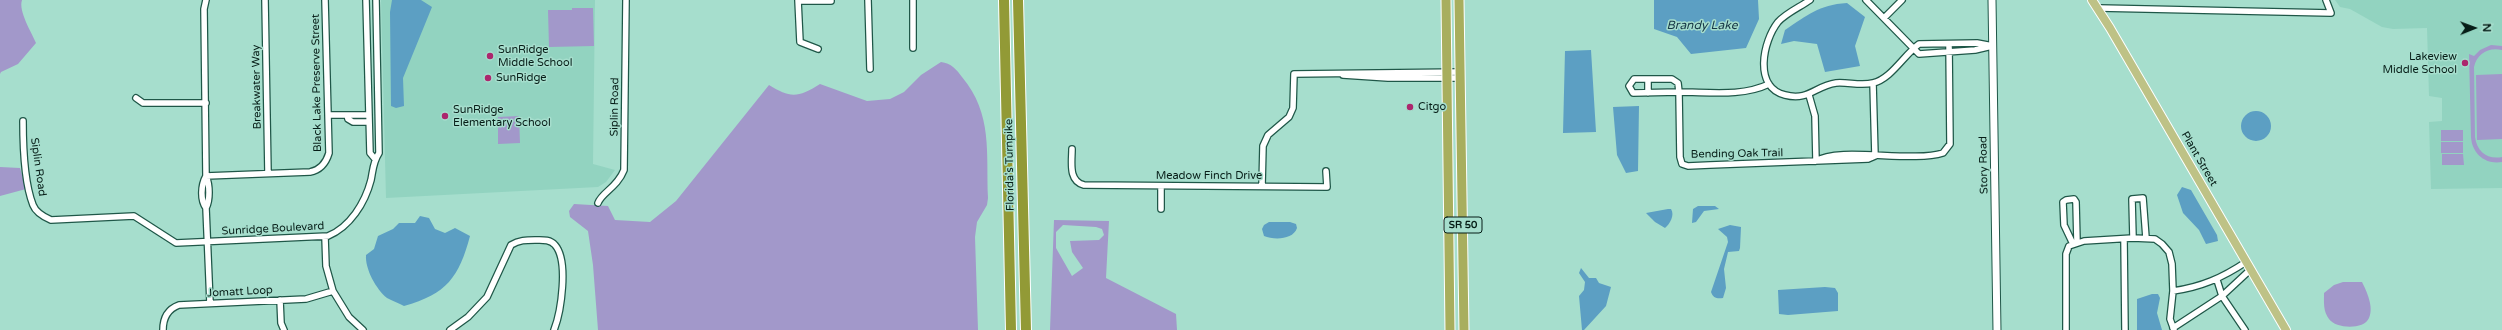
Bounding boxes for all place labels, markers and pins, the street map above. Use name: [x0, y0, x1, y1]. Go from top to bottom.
place label: SunRidge Middle School: [498, 43, 572, 69]
place label: Lakeview Middle School: [2383, 50, 2457, 76]
marker: SunRidge Middle School: [485, 51, 495, 61]
marker: Lakeview Middle School: [2460, 58, 2470, 68]
place label: SunRidge: [496, 71, 547, 85]
marker: SunRidge: [483, 73, 493, 83]
place label: Citgo: [1418, 100, 1446, 114]
marker: Citgo: [1405, 102, 1415, 112]
place label: SunRidge Elementary School: [453, 103, 551, 129]
marker: SunRidge Elementary School: [440, 111, 450, 121]

